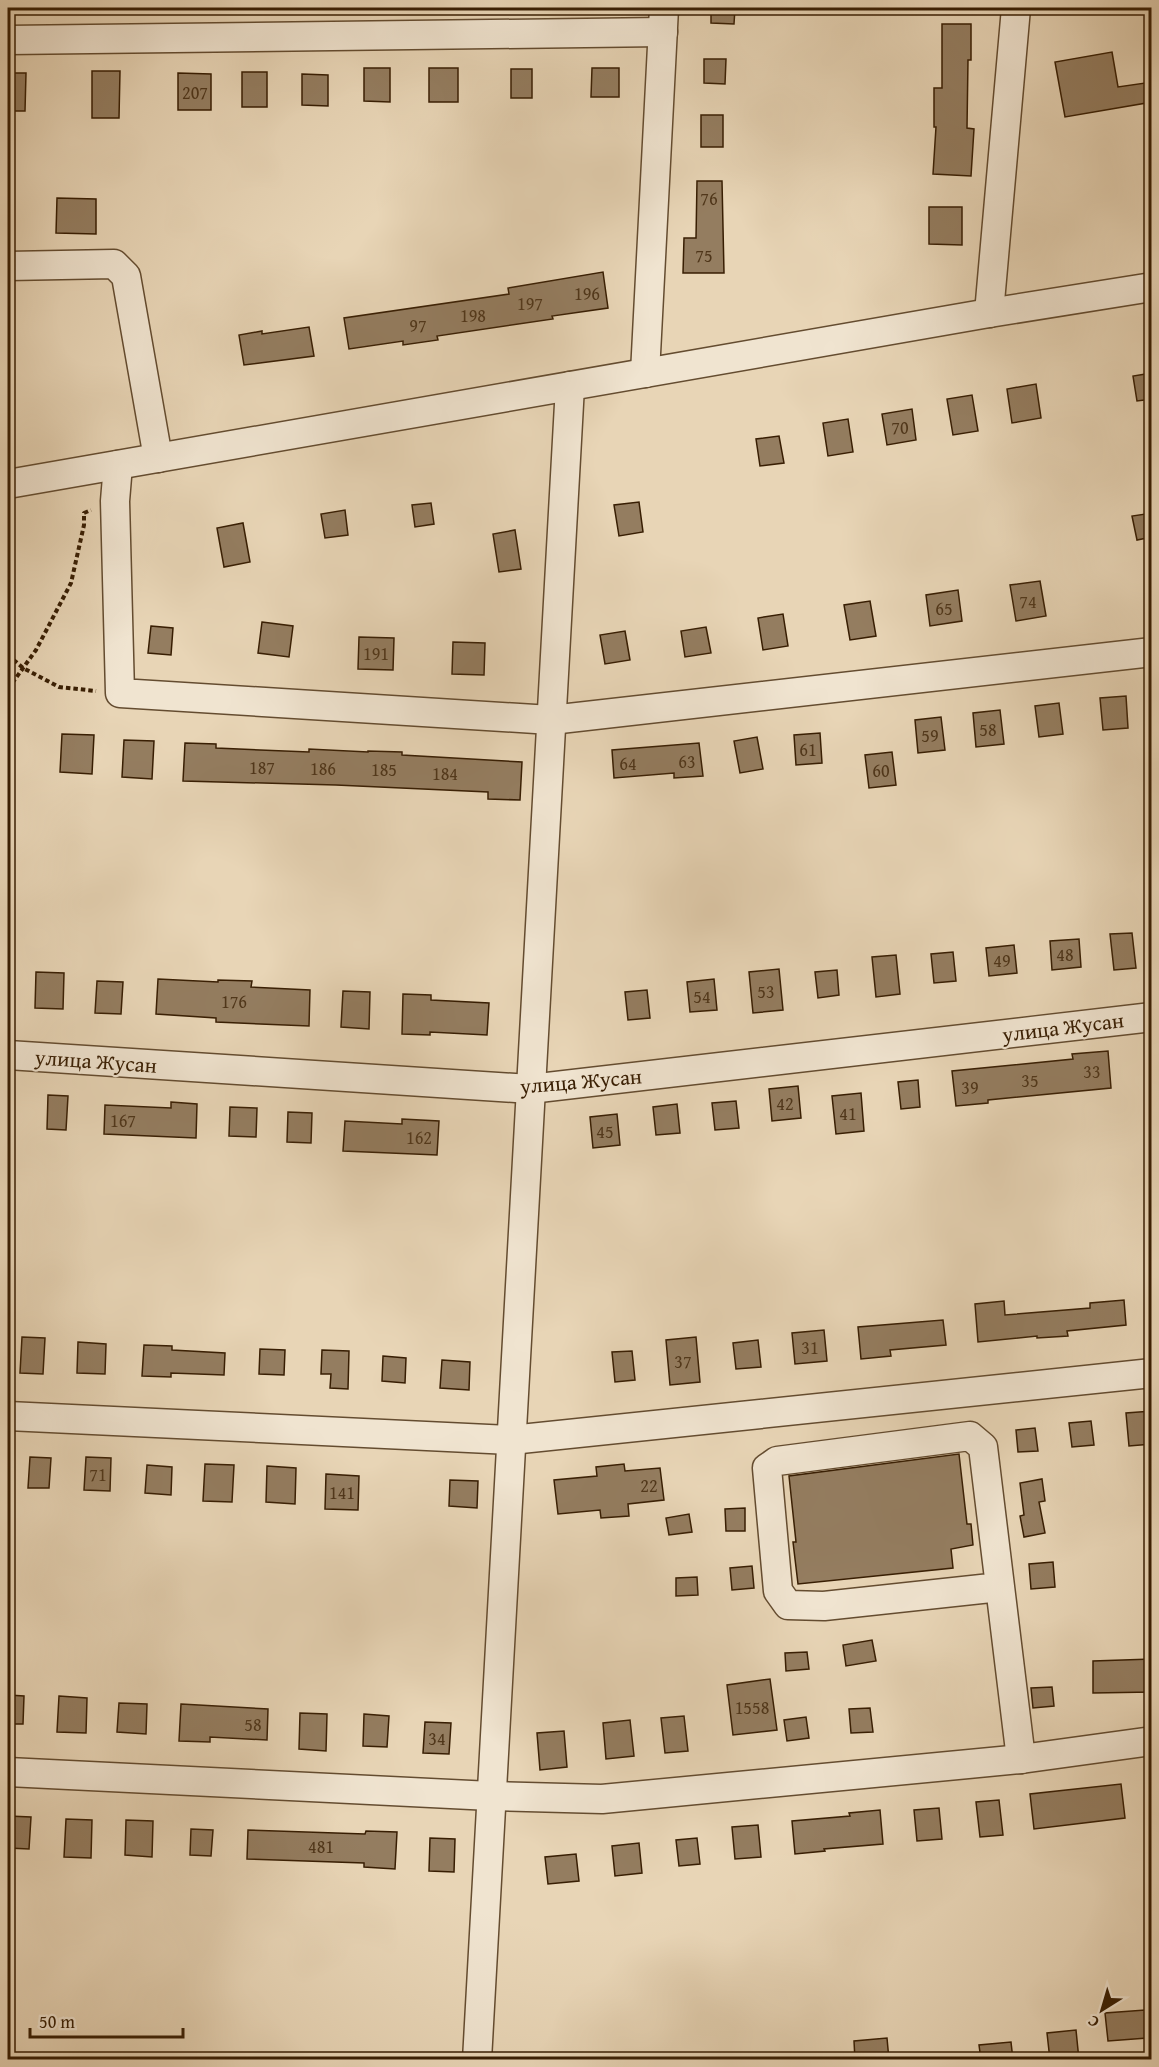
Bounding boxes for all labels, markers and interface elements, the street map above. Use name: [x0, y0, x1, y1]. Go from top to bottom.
house number: 207: [182, 79, 208, 106]
house number: 76: [700, 185, 718, 212]
house number: 75: [695, 242, 713, 269]
house number: 196: [574, 280, 600, 307]
house number: 197: [517, 290, 543, 317]
house number: 198: [460, 302, 486, 329]
house number: 97: [409, 312, 427, 339]
house number: 70: [891, 414, 909, 441]
house number: 74: [1019, 588, 1037, 615]
house number: 65: [935, 595, 953, 622]
house number: 191: [363, 640, 389, 667]
house number: 58: [979, 716, 997, 743]
house number: 59: [921, 722, 939, 749]
house number: 61: [799, 736, 817, 763]
house number: 63: [678, 748, 696, 775]
house number: 64: [619, 750, 637, 777]
house number: 187: [249, 754, 275, 781]
house number: 186: [310, 755, 336, 782]
house number: 185: [371, 756, 397, 783]
house number: 60: [872, 757, 890, 784]
house number: 184: [432, 760, 458, 787]
house number: 48: [1056, 941, 1074, 968]
house number: 49: [993, 947, 1011, 974]
house number: 53: [757, 978, 775, 1005]
house number: 54: [693, 983, 711, 1010]
house number: 176: [221, 988, 247, 1015]
street label: улица Жусан: [1000, 1004, 1126, 1050]
street label: улица Жусан: [33, 1041, 158, 1081]
house number: 33: [1083, 1058, 1101, 1085]
street label: улица Жусан: [518, 1060, 643, 1102]
house number: 35: [1021, 1067, 1039, 1094]
house number: 39: [961, 1074, 979, 1101]
house number: 42: [776, 1090, 794, 1117]
house number: 41: [839, 1100, 857, 1127]
house number: 167: [110, 1107, 136, 1134]
house number: 45: [596, 1118, 614, 1145]
house number: 162: [406, 1124, 432, 1151]
house number: 31: [801, 1334, 819, 1361]
house number: 37: [674, 1348, 692, 1375]
house number: 71: [89, 1461, 107, 1488]
house number: 22: [640, 1472, 658, 1499]
house number: 141: [329, 1479, 355, 1506]
house number: 1558: [735, 1694, 769, 1721]
house number: 58: [244, 1711, 262, 1738]
house number: 34: [428, 1725, 446, 1752]
house number: 481: [308, 1833, 334, 1860]
north arrow: [1072, 1980, 1132, 2040]
scale bar: [30, 2001, 183, 2039]
text: 50 m: [39, 2008, 75, 2035]
text: С: [1082, 2010, 1104, 2034]

